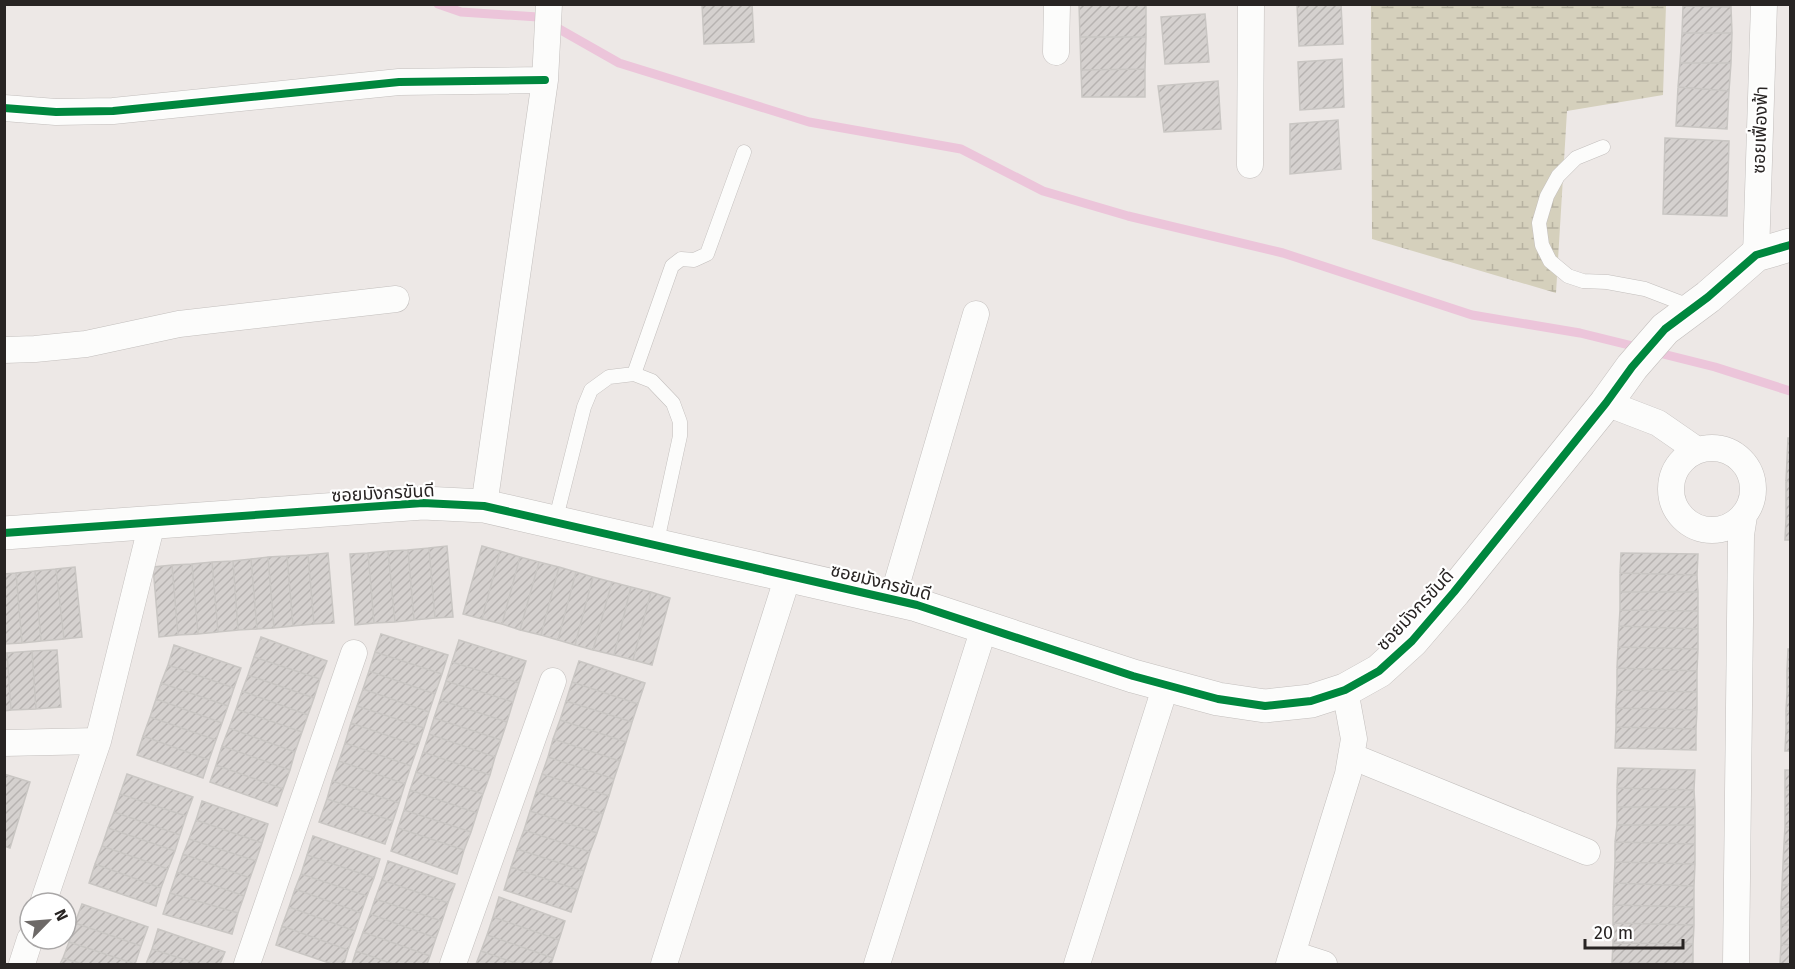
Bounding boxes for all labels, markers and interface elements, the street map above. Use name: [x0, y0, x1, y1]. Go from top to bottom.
street label: ซอยเฟื่องฟ้า: [1745, 86, 1773, 174]
street label: ซอยมังกรขันดี: [331, 479, 435, 507]
street label: ซอยมังกรขันดี: [828, 559, 934, 605]
street label: ซอยมังกรขันดี: [1372, 565, 1458, 655]
north arrow: [18, 891, 78, 951]
text: N: [50, 906, 72, 924]
scale bar: [1585, 912, 1682, 950]
text: 20 m: [1594, 922, 1633, 944]

